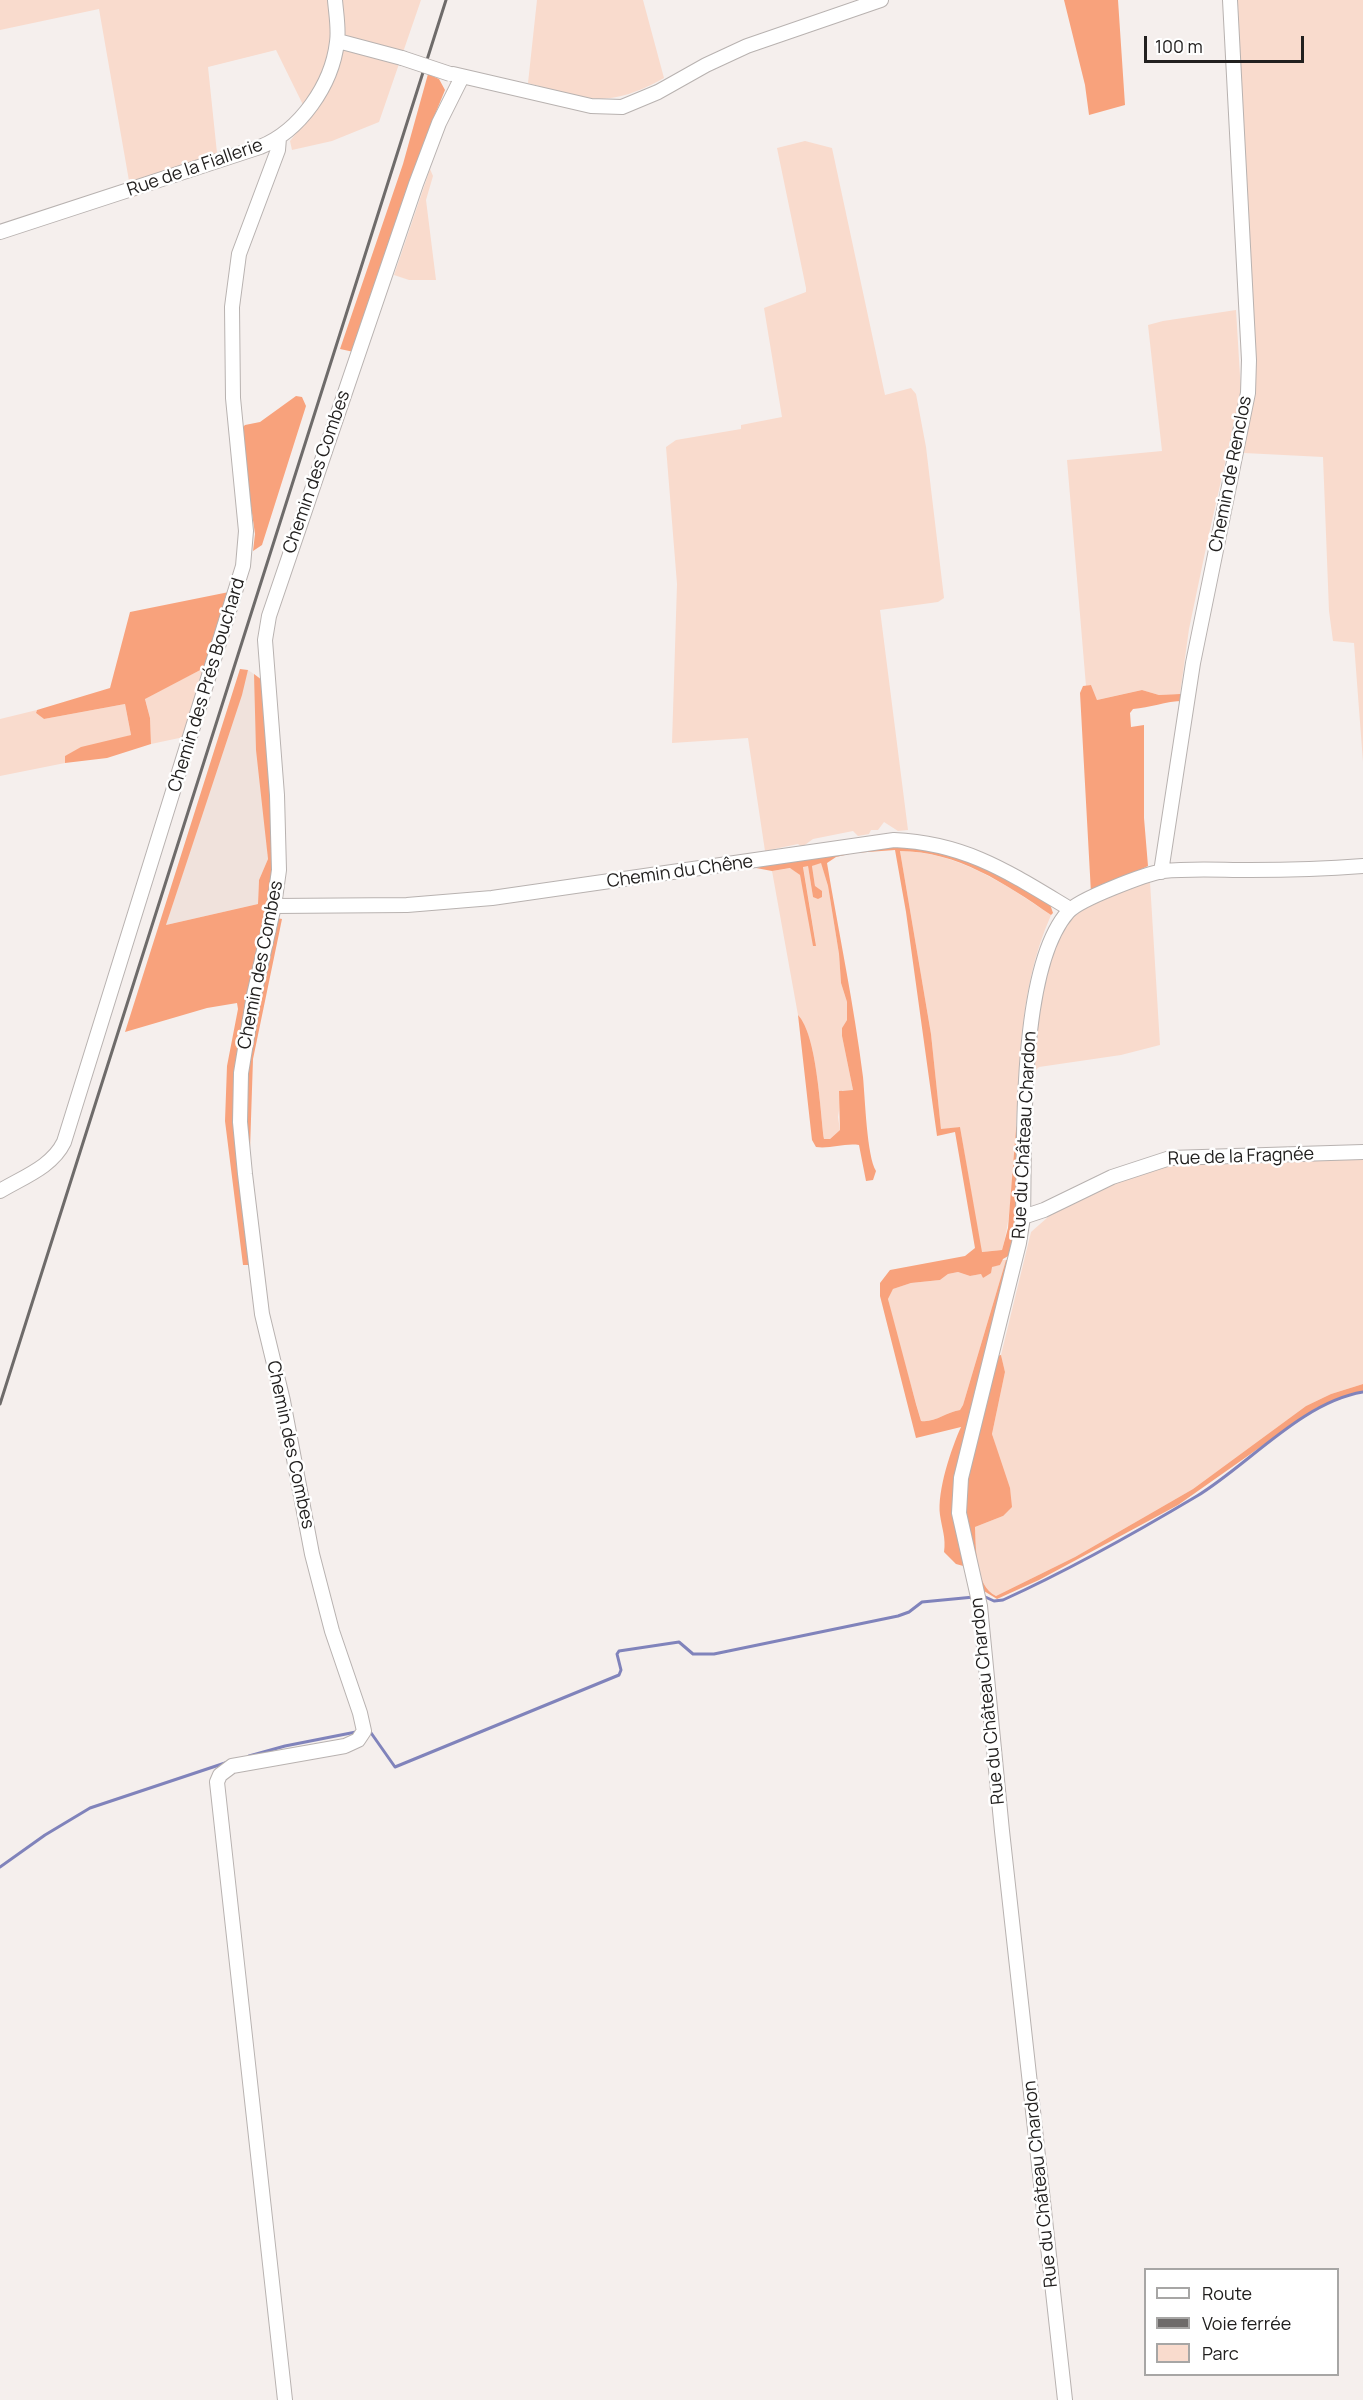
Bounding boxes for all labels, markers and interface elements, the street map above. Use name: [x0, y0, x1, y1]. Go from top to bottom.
scale bar: [1147, 24, 1308, 62]
text: 100 m: [1155, 34, 1203, 58]
street label: Rue de la Fiallerie: [124, 135, 266, 201]
street label: Chemin des Combes: [279, 388, 355, 556]
street label: Chemin de Renclos: [1205, 394, 1257, 554]
street label: Chemin des Prés Bouchard: [164, 575, 250, 795]
street label: Chemin du Chêne: [605, 851, 755, 893]
street label: Chemin des Combes: [234, 879, 288, 1051]
street label: Rue du Château Chardon: [1009, 1031, 1041, 1239]
street label: Rue de la Fragnée: [1168, 1144, 1314, 1170]
street label: Chemin des Combes: [262, 1359, 318, 1531]
street label: Rue du Château Chardon: [966, 1596, 1010, 1806]
street label: Rue du Château Chardon: [1019, 2079, 1063, 2289]
legend: [1144, 2268, 1339, 2376]
text: Route: [1202, 2281, 1252, 2305]
text: Voie ferrée: [1202, 2311, 1291, 2335]
text: Parc: [1202, 2341, 1239, 2365]

